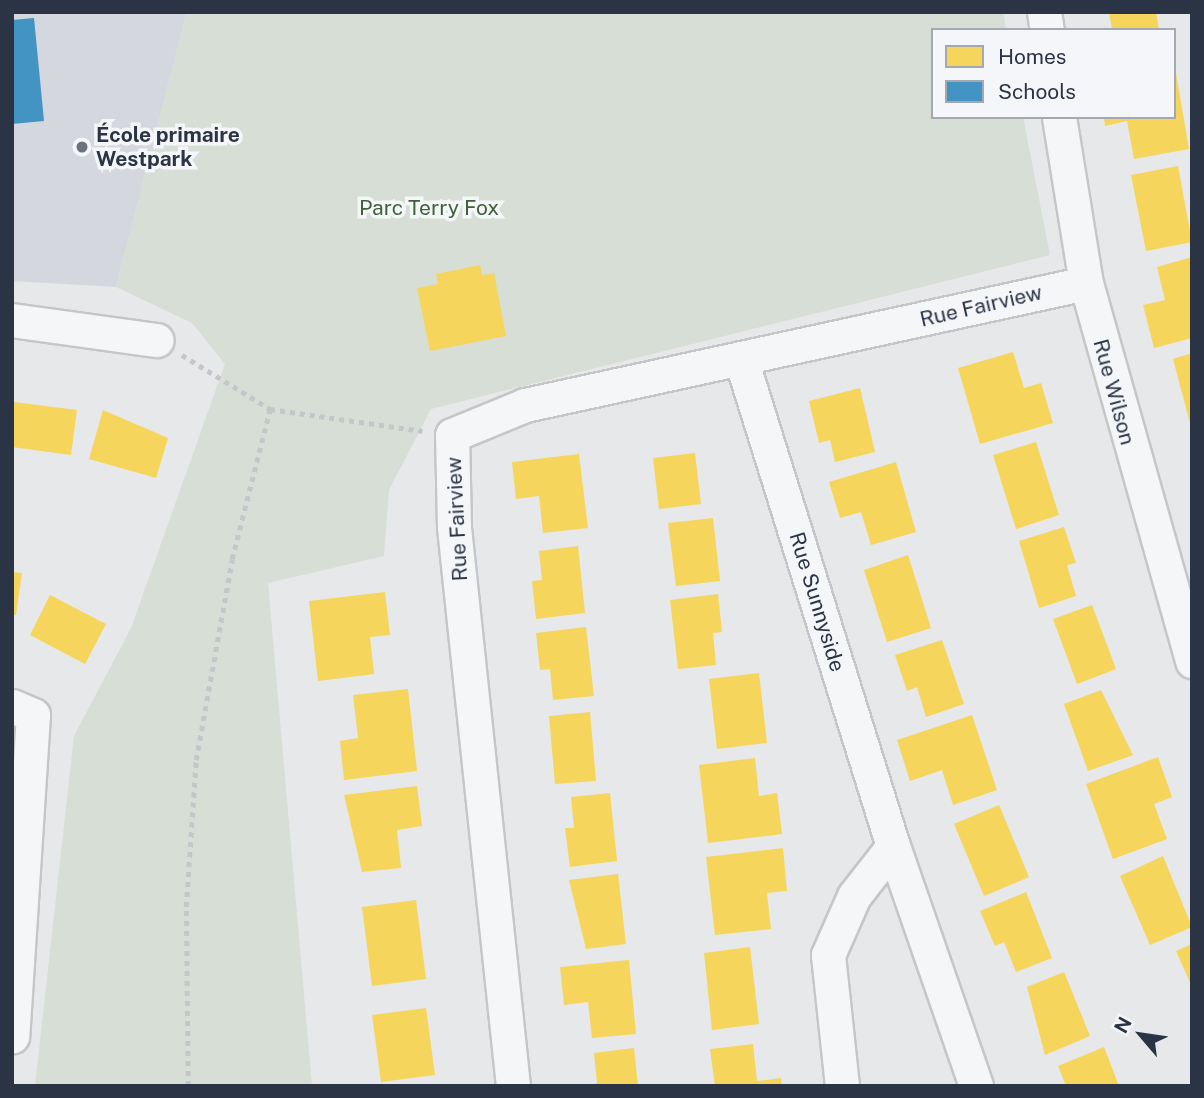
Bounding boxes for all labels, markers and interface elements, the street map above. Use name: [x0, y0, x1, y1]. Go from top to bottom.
legend: [931, 28, 1176, 119]
text: Homes: [998, 44, 1066, 69]
text: Schools: [998, 79, 1076, 104]
place label: École primaire Westpark: [96, 122, 240, 172]
marker: École primaire Westpark: [74, 139, 90, 155]
park label: Parc Terry Fox: [359, 195, 499, 221]
street label: Rue Fairview: [917, 280, 1045, 332]
street label: Rue Wilson: [1088, 336, 1140, 448]
street label: Rue Fairview: [441, 456, 473, 582]
street label: Rue Sunnyside: [784, 529, 850, 675]
north arrow: [1106, 1000, 1176, 1070]
text: N: [1109, 1013, 1136, 1037]

